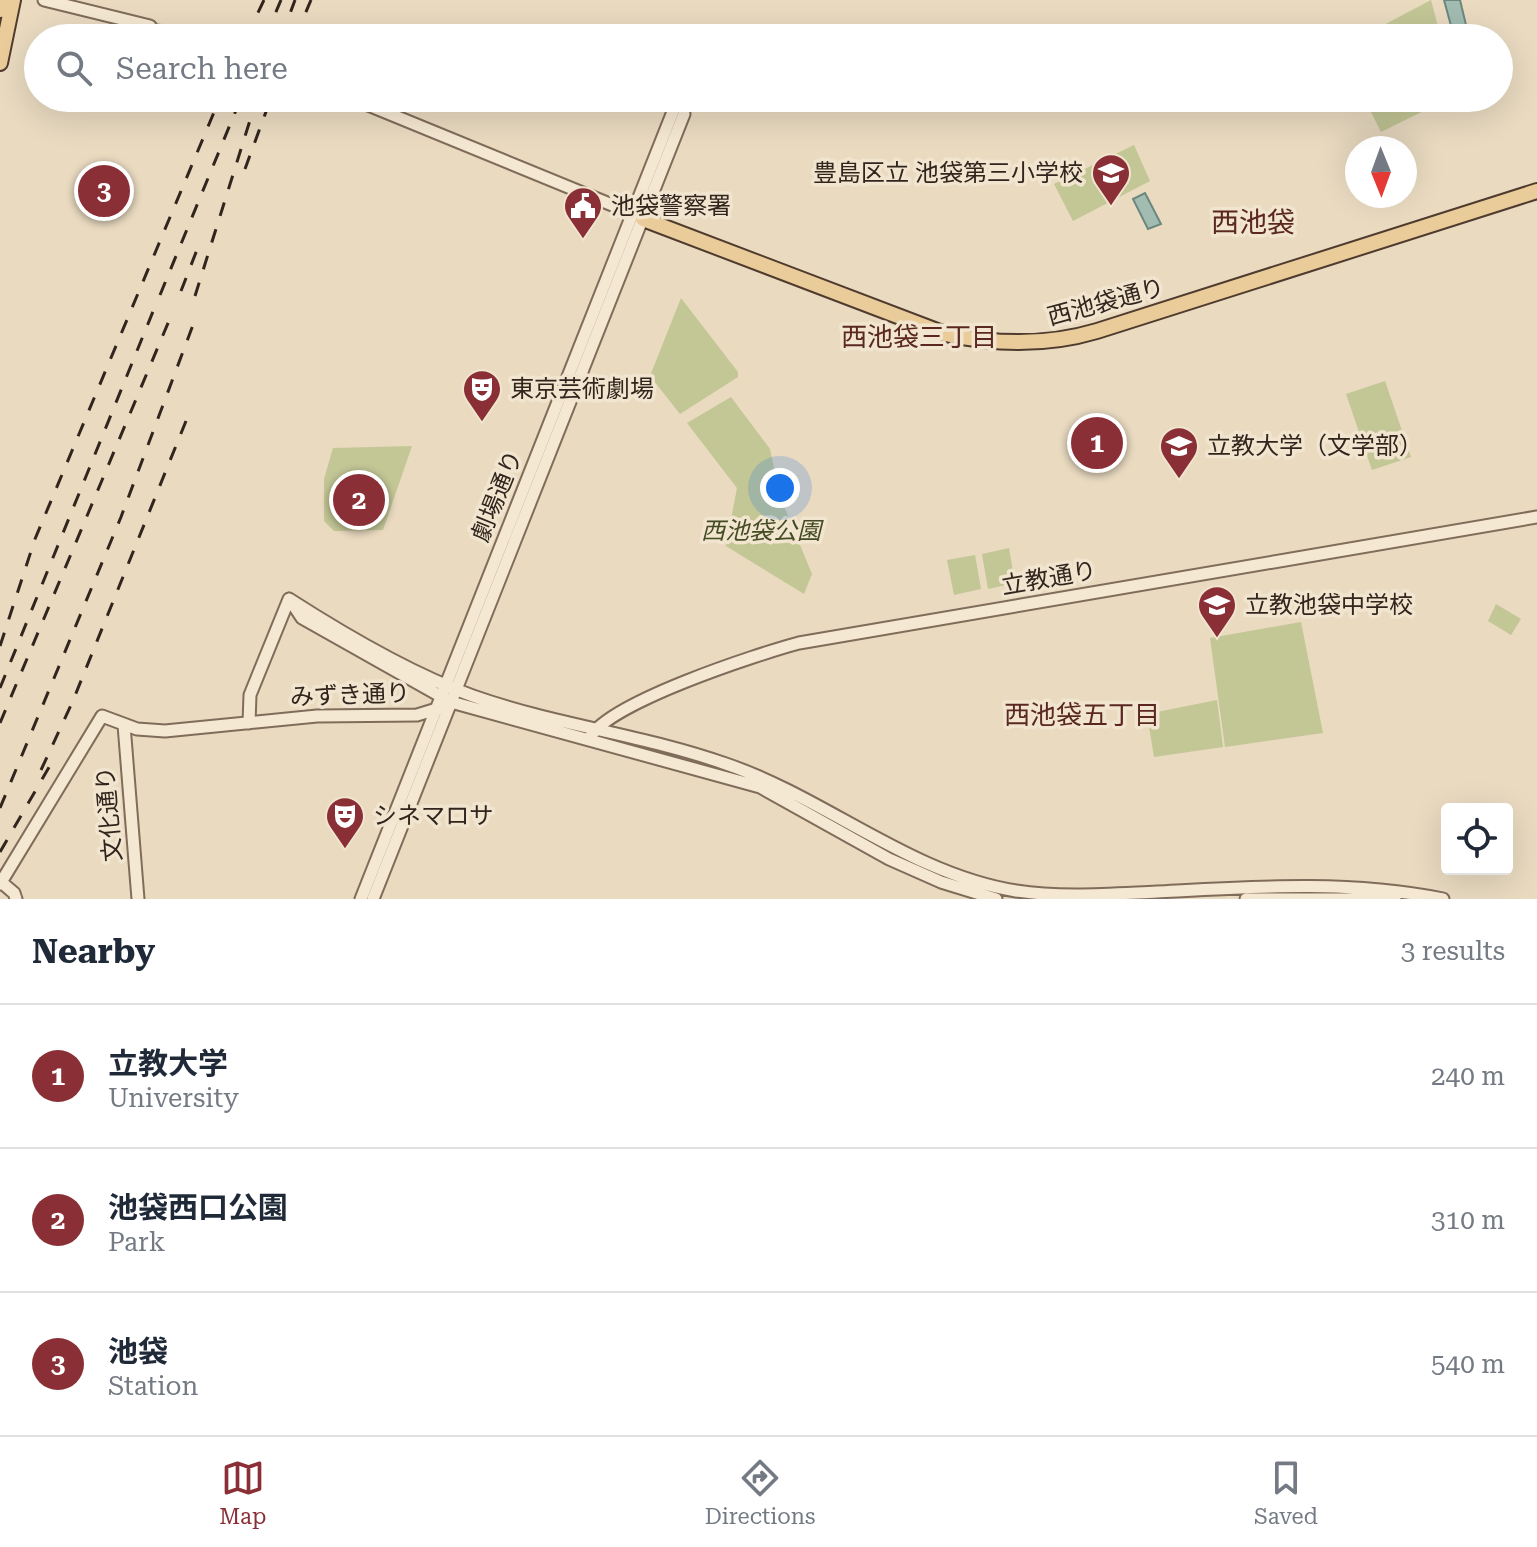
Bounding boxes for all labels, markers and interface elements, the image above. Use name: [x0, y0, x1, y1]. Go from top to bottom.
search box: [24, 24, 1513, 112]
icon: search: [52, 46, 96, 90]
text: Search here: [116, 51, 288, 86]
north arrow: [1345, 136, 1417, 208]
school or university icon: 豊島区立 池袋第三小学校: [1090, 152, 1132, 207]
place label: 豊島区立 池袋第三小学校: [813, 159, 1083, 187]
pin: 3: [78, 161, 130, 221]
public building icon: 池袋警察署: [562, 185, 604, 240]
place label: 池袋警察署: [611, 192, 731, 220]
district label: 西池袋: [1211, 206, 1295, 239]
street label: 西池袋通り: [1044, 273, 1168, 331]
district label: 西池袋三丁目: [841, 322, 997, 352]
theatre icon: 東京芸術劇場: [461, 368, 503, 423]
place label: 東京芸術劇場: [510, 375, 654, 403]
pin: 1: [1071, 413, 1123, 473]
school or university icon: 立教大学（文学部）: [1158, 425, 1200, 480]
place label: 立教大学（文学部）: [1207, 432, 1423, 460]
street label: 劇場通り: [466, 446, 528, 546]
your location: [760, 468, 800, 508]
pin: 2: [333, 470, 385, 530]
park label: 西池袋公園: [701, 517, 824, 545]
street label: 立教通り: [999, 556, 1099, 600]
school or university icon: 立教池袋中学校: [1196, 584, 1238, 639]
place label: 立教池袋中学校: [1245, 591, 1413, 619]
street label: みずき通り: [290, 679, 410, 711]
district label: 西池袋五丁目: [1004, 700, 1160, 730]
street label: 文化通り: [91, 765, 127, 863]
theatre icon: シネマロサ: [324, 795, 366, 850]
place label: シネマロサ: [373, 802, 493, 830]
map controls: [1441, 803, 1513, 875]
button: locate: [1441, 803, 1513, 875]
text: Nearby: [32, 931, 155, 971]
text: 3 results: [1401, 936, 1505, 966]
text: 立教大学: [108, 1046, 228, 1081]
text: 1: [51, 1061, 65, 1091]
text: 240 m: [1431, 1061, 1505, 1091]
text: University: [108, 1083, 239, 1113]
text: 池袋西口公園: [108, 1190, 288, 1225]
text: 2: [51, 1205, 65, 1235]
text: 310 m: [1431, 1205, 1505, 1235]
text: Park: [108, 1227, 165, 1257]
text: 池袋: [108, 1334, 168, 1369]
text: 3: [51, 1349, 65, 1379]
text: 540 m: [1431, 1349, 1505, 1379]
text: Station: [108, 1371, 198, 1401]
tab: Map: [219, 1456, 266, 1529]
tab: Directions: [705, 1456, 815, 1529]
tab: Saved: [1254, 1456, 1318, 1529]

